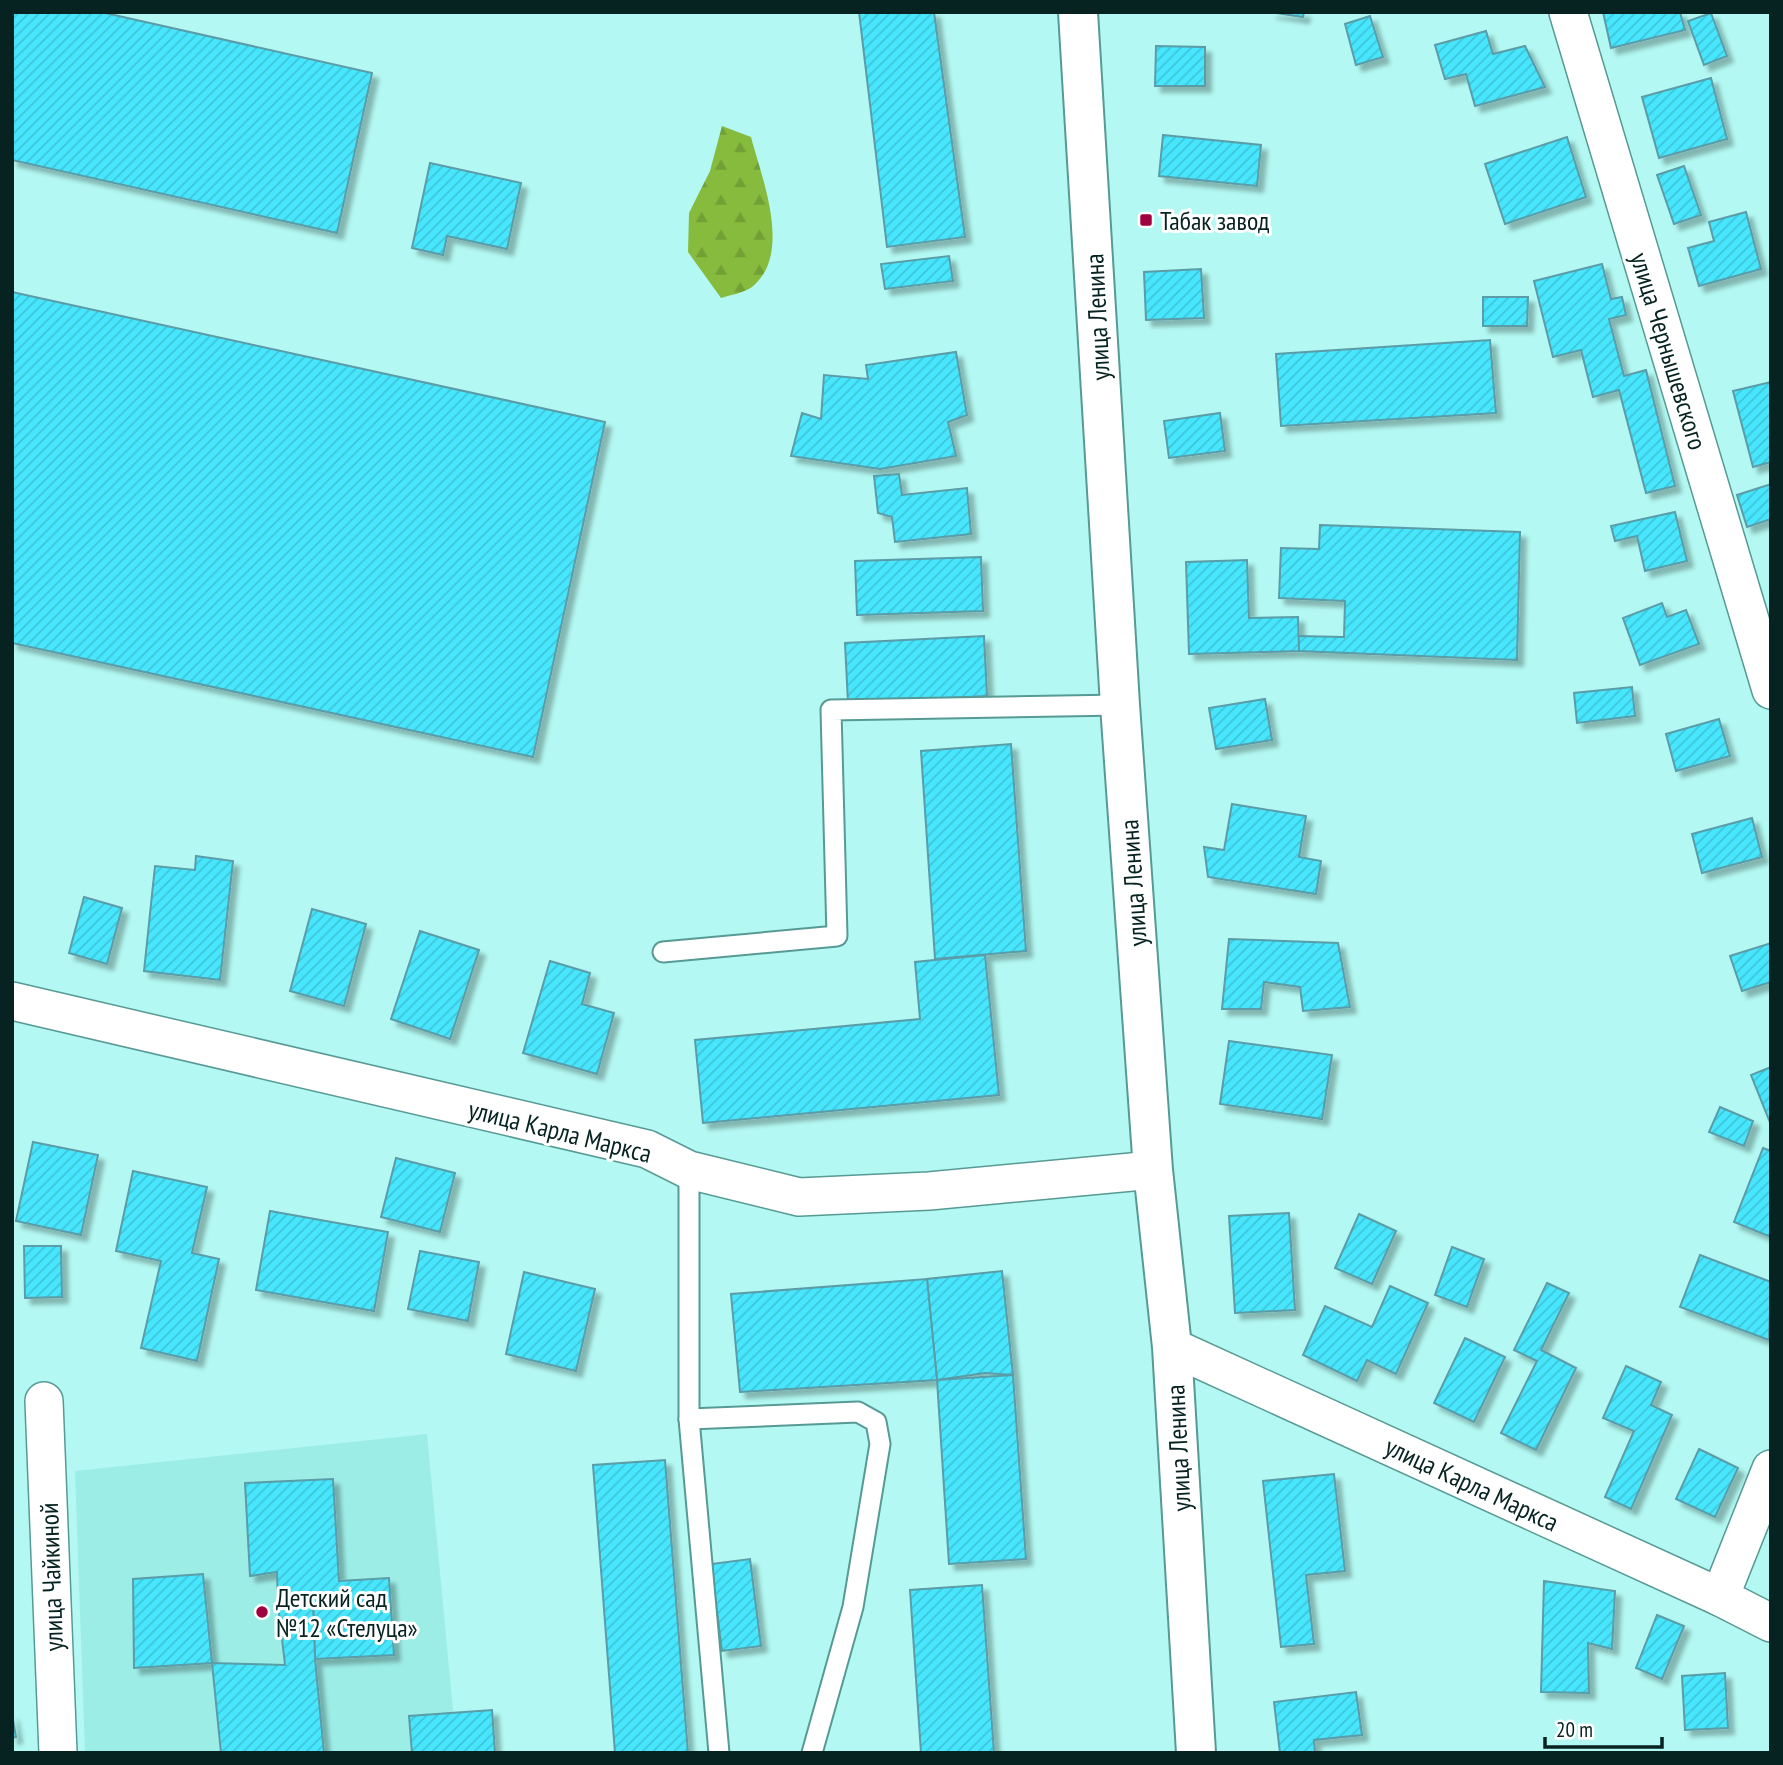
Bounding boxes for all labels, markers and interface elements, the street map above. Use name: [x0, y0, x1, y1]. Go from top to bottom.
place label: Табак завод: [1160, 204, 1270, 237]
marker: Табак завод: [1138, 212, 1154, 228]
street label: улица Чернышевского: [1623, 248, 1715, 454]
street label: улица Ленина: [1077, 253, 1117, 381]
street label: улица Ленина: [1112, 818, 1154, 948]
street label: улица Карла Маркса: [465, 1092, 655, 1170]
street label: улица Ленина: [1158, 1384, 1198, 1512]
street label: улица Карла Маркса: [1380, 1429, 1564, 1539]
street label: улица Чайкиной: [32, 1502, 70, 1652]
place label: Детский сад №12 «Стелуца»: [276, 1581, 418, 1644]
marker: Детский сад №12 «Стелуца»: [254, 1604, 270, 1620]
scale bar: [1545, 1706, 1662, 1750]
text: 20 m: [1556, 1716, 1593, 1743]

